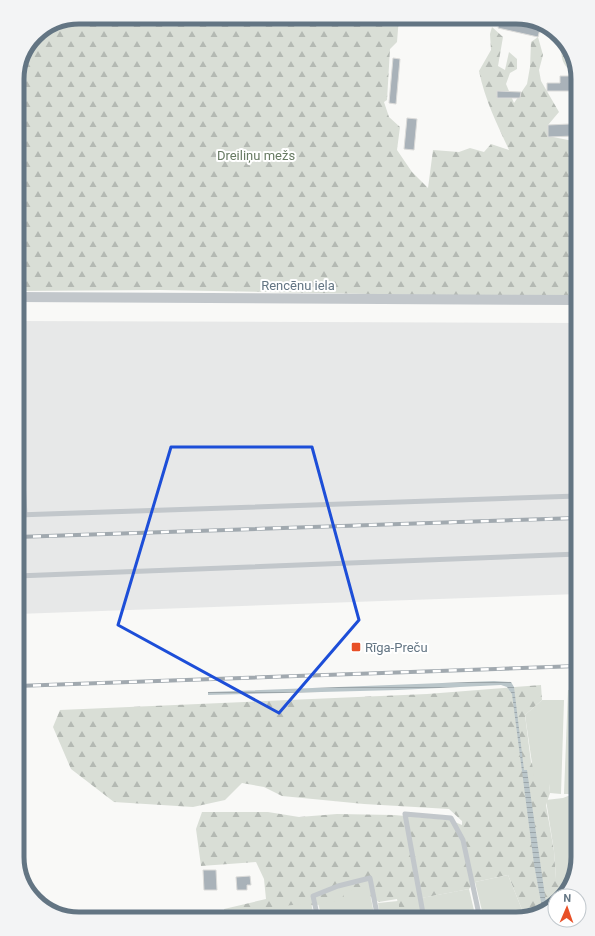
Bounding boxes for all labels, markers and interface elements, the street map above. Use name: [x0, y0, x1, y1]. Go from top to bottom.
park label: Dreiliņu mežs: [217, 148, 295, 164]
street label: Rencēnu iela: [261, 278, 335, 293]
place label: Rīga-Preču: [365, 640, 428, 655]
marker: Rīga-Preču: [350, 641, 362, 653]
north arrow: [547, 888, 587, 928]
text: N: [563, 892, 572, 905]

